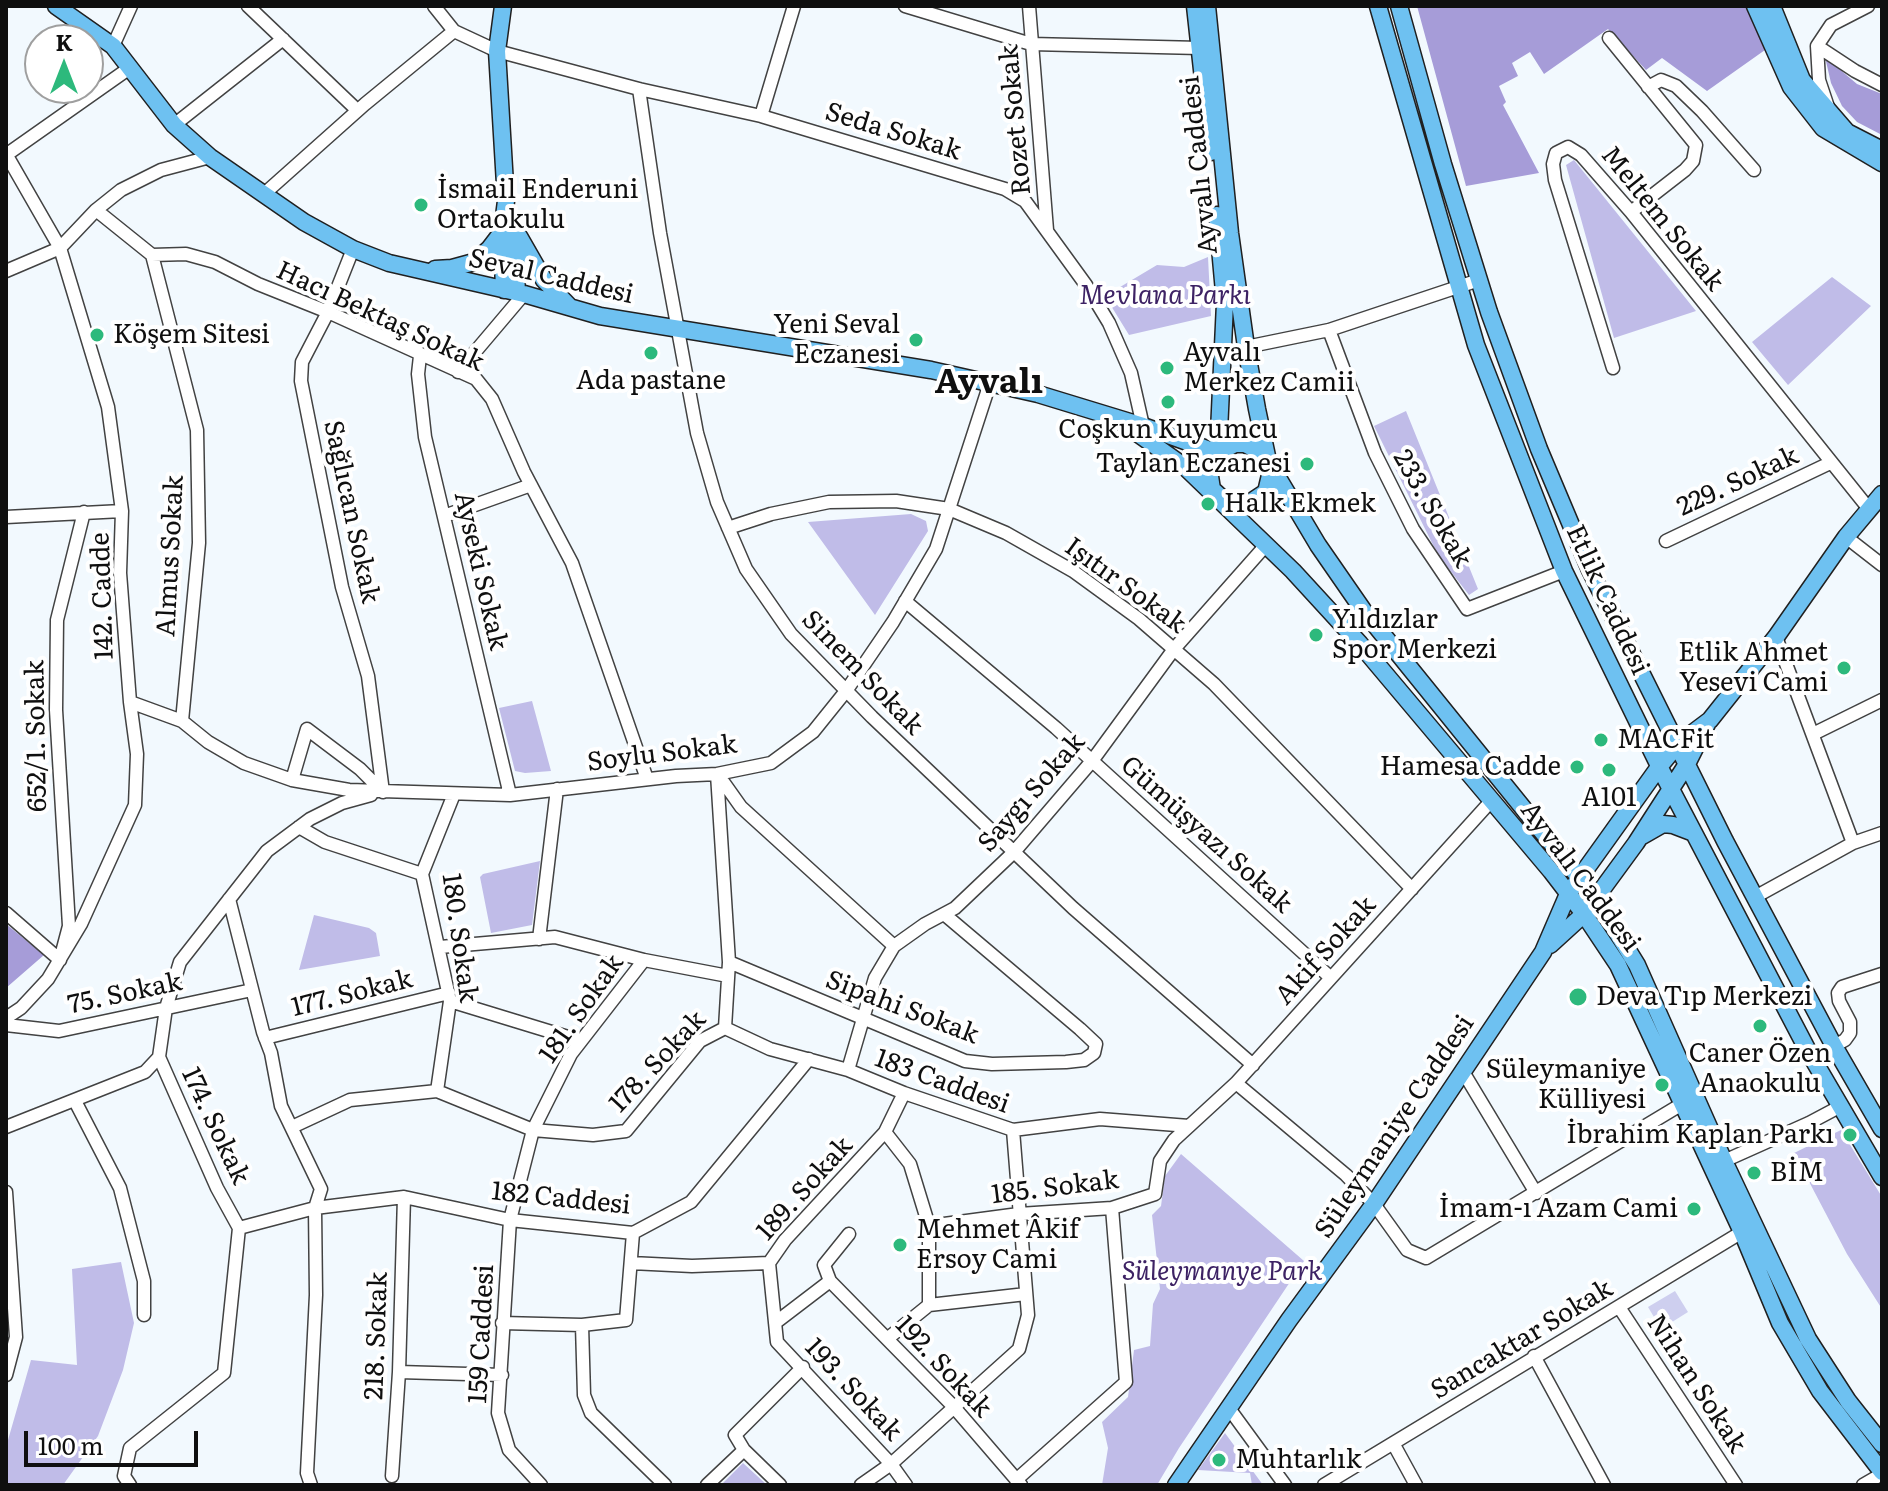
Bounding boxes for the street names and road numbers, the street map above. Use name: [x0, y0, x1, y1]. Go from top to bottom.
street label: Rozet Sokak: [994, 44, 1038, 196]
street label: Ayvalı Caddesi: [1175, 74, 1225, 256]
street label: Seda Sokak: [821, 97, 965, 167]
street label: Meltem Sokak: [1594, 140, 1730, 298]
street label: Seval Caddesi: [466, 243, 636, 311]
street label: Hacı Bektaş Sokak: [271, 255, 489, 379]
street label: Sağlıcan Sokak: [316, 418, 386, 606]
street label: 229. Sokak: [1673, 440, 1803, 524]
street label: 233. Sokak: [1386, 445, 1478, 573]
street label: Almus Sokak: [151, 474, 191, 638]
street label: Ayseki Sokak: [447, 489, 513, 653]
street label: Etlik Caddesi: [1559, 520, 1655, 680]
street label: 142. Cadde: [85, 532, 121, 660]
street label: Işıtır Sokak: [1058, 532, 1192, 640]
street label: Sinem Sokak: [795, 604, 929, 742]
street label: 652/1. Sokak: [20, 660, 54, 812]
street label: Saygı Sokak: [972, 727, 1092, 859]
street label: Soylu Sokak: [585, 729, 739, 779]
street label: Gümüşyazı Sokak: [1114, 750, 1298, 920]
street label: Ayvalı Caddesi: [1513, 796, 1647, 958]
street label: 180. Sokak: [435, 872, 483, 1004]
street label: Akif Sokak: [1269, 890, 1383, 1012]
street label: 181. Sokak: [533, 949, 631, 1069]
street label: 177. Sokak: [288, 964, 416, 1024]
street label: Sipahi Sokak: [821, 965, 983, 1051]
street label: 75. Sokak: [65, 967, 185, 1021]
street label: 178. Sokak: [603, 1005, 713, 1119]
street label: Süleymaniye Caddesi: [1309, 1010, 1481, 1244]
street label: 183 Caddesi: [871, 1043, 1013, 1121]
street label: 174. Sokak: [174, 1063, 256, 1189]
street label: 189. Sokak: [750, 1131, 860, 1247]
street label: 185. Sokak: [990, 1165, 1120, 1211]
street label: 182 Caddesi: [490, 1176, 632, 1222]
street label: 159 Caddesi: [463, 1264, 501, 1404]
street label: 218. Sokak: [359, 1271, 395, 1401]
street label: Sancaktar Sokak: [1426, 1273, 1618, 1407]
street label: Nihan Sokak: [1640, 1309, 1752, 1459]
street label: 192. Sokak: [888, 1310, 998, 1424]
street label: 193. Sokak: [798, 1332, 908, 1448]

